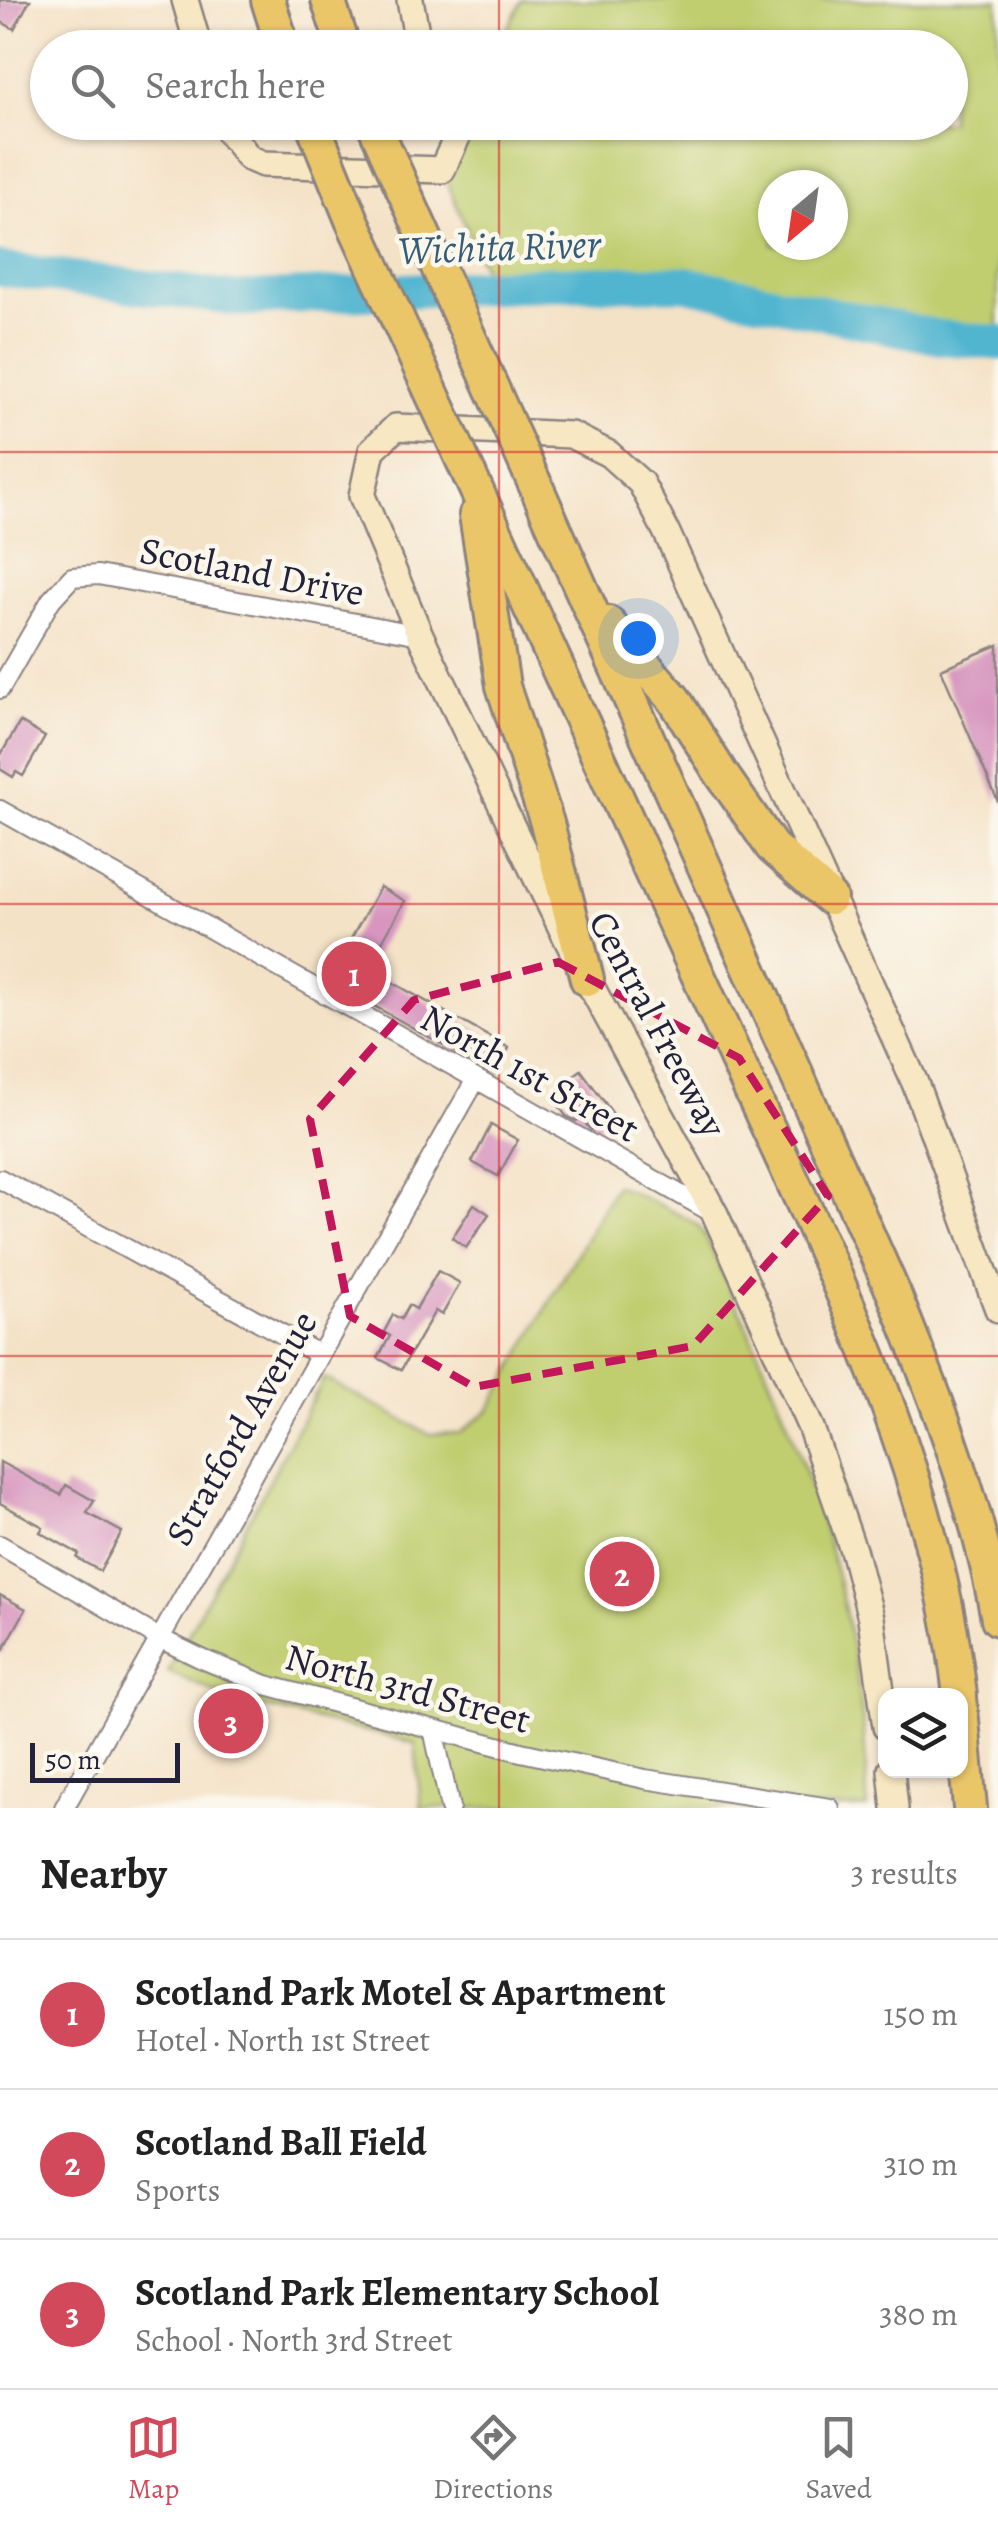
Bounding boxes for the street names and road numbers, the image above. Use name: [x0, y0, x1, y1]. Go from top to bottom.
street label: Scotland Drive: [135, 524, 369, 618]
street label: Central Freeway: [577, 902, 740, 1147]
street label: North 1st Street: [411, 992, 649, 1154]
street label: Stratford Avenue: [153, 1301, 329, 1555]
street label: North 3rd Street: [280, 1630, 536, 1746]

